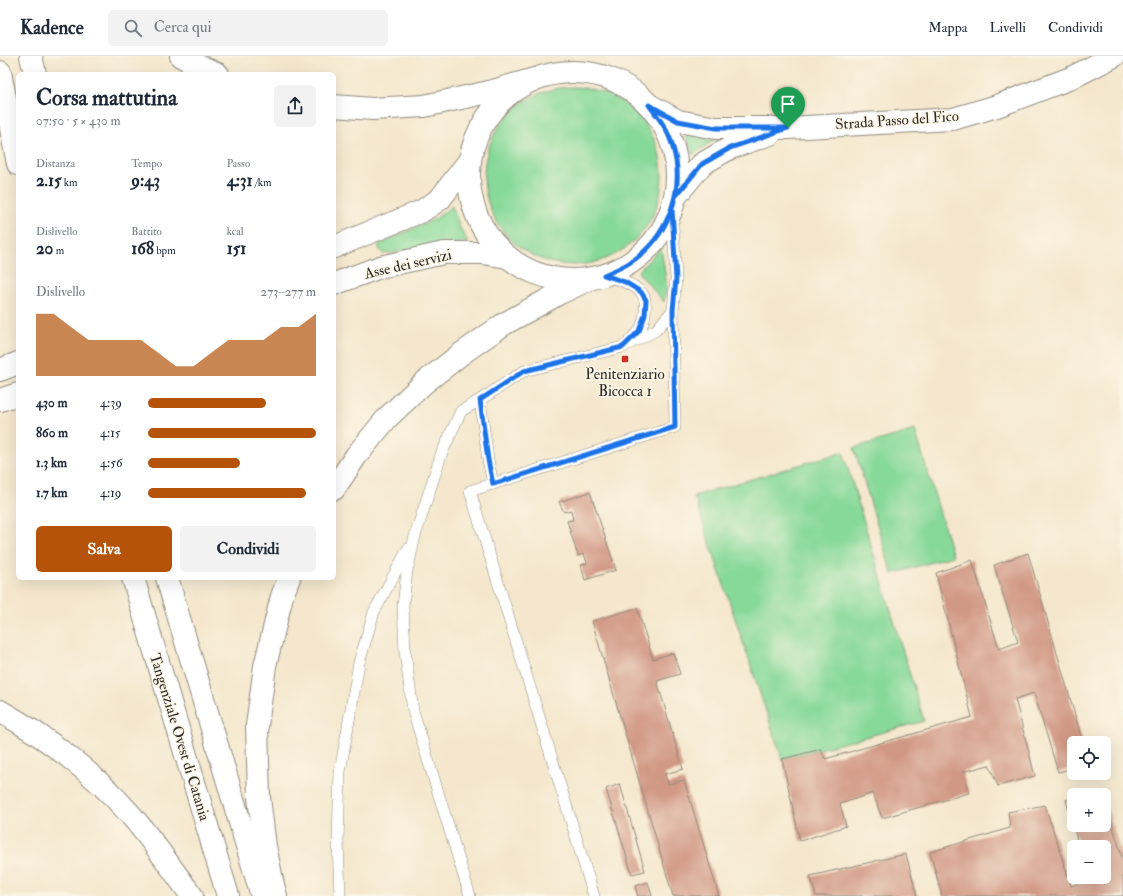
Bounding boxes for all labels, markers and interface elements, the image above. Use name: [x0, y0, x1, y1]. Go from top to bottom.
search box: [108, 10, 388, 46]
text: Kadence: [20, 16, 84, 40]
icon: search: [122, 17, 144, 39]
text: Cerca qui: [154, 18, 211, 37]
text: Mappa: [928, 19, 967, 36]
text: Livelli: [989, 19, 1026, 36]
text: Condividi: [1048, 19, 1103, 36]
text: Corsa mattutina: [36, 84, 177, 112]
button: share: [274, 85, 316, 127]
pin: [771, 87, 805, 128]
icon: arrive: [777, 93, 799, 115]
street label: Strada Passo del Fico: [835, 107, 960, 134]
text: 07:50 · 5 × 430 m: [36, 113, 121, 129]
text: Distanza: [36, 157, 75, 170]
text: Tempo: [131, 157, 162, 170]
text: Passo: [227, 157, 250, 170]
text: 2.15: [36, 170, 61, 191]
text: 9:43: [131, 170, 160, 191]
text: 4:31: [227, 170, 253, 191]
text: km: [61, 176, 78, 189]
text: /km: [253, 176, 272, 189]
text: Dislivello: [36, 225, 77, 238]
text: Battito: [131, 225, 162, 238]
text: kcal: [227, 225, 244, 238]
text: 20: [36, 238, 53, 259]
text: 168: [131, 238, 154, 259]
text: 151: [227, 238, 246, 259]
text: m: [53, 244, 64, 257]
text: bpm: [154, 244, 176, 257]
street label: Asse dei servizi: [362, 245, 454, 284]
text: Dislivello: [36, 284, 85, 300]
text: 273–277 m: [261, 284, 316, 300]
marker: Penitenziario Bicocca 1: [620, 354, 630, 364]
place label: Penitenziario Bicocca 1: [585, 365, 665, 401]
text: 430 m: [36, 395, 67, 411]
text: 4:39: [100, 395, 122, 411]
text: 860 m: [36, 425, 68, 441]
text: 4:15: [100, 425, 121, 441]
text: 1.3 km: [36, 455, 67, 471]
text: 4:56: [100, 455, 122, 471]
text: 1.7 km: [36, 485, 68, 501]
text: 4:19: [100, 485, 121, 501]
button: Salva: [36, 526, 172, 572]
button: Condividi: [180, 526, 316, 572]
street label: Tangenziale Ovest di Catania: [145, 651, 214, 824]
map controls: [1067, 736, 1111, 884]
button: locate: [1067, 736, 1111, 780]
button: +: [1067, 788, 1111, 832]
button: −: [1067, 840, 1111, 884]

